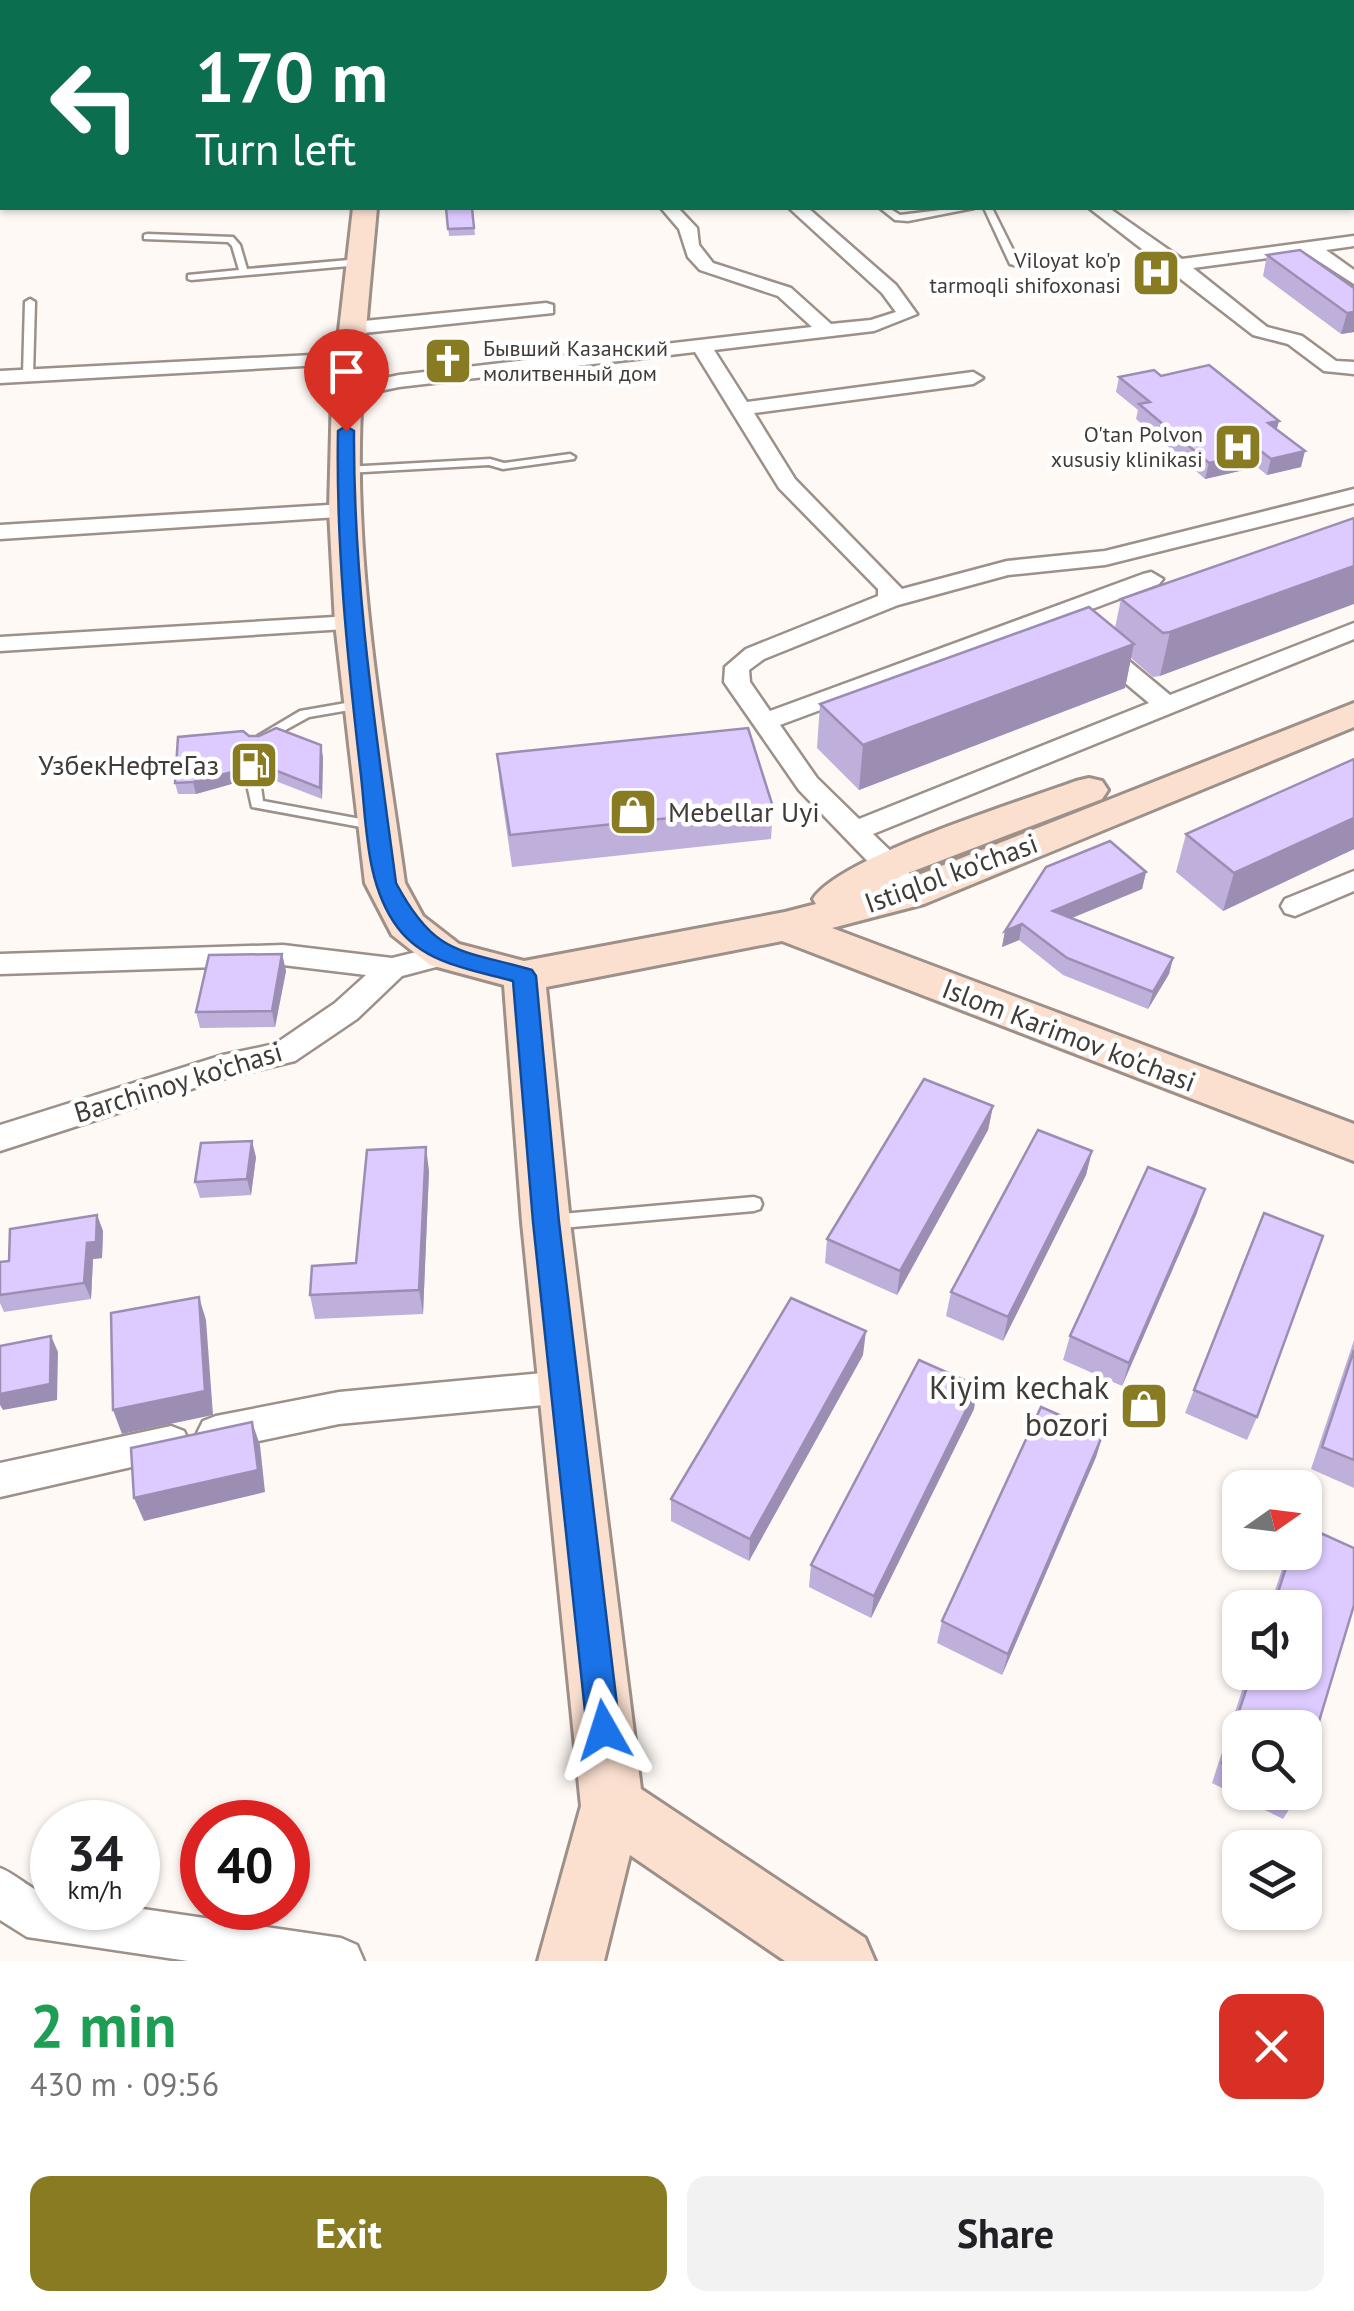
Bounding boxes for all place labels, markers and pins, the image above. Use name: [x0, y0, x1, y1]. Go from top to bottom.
place label: Viloyat ko'p tarmoqli shifoxonasi: [930, 246, 1121, 299]
hospital icon: Viloyat ko'p tarmoqli shifoxonasi: [1130, 247, 1182, 299]
pin: [304, 329, 389, 432]
place label: Бывший Казанский молитвенный дом: [483, 334, 668, 387]
church icon: Бывший Казанский молитвенный дом: [422, 335, 474, 387]
place label: O'tan Polvon xususiy klinikasi: [1051, 420, 1203, 473]
hospital icon: O'tan Polvon xususiy klinikasi: [1212, 421, 1264, 473]
fuel station icon: УзбекНефтеГаз: [228, 739, 280, 791]
place label: УзбекНефтеГаз: [38, 746, 219, 783]
shop icon: Mebellar Uyi: [607, 786, 659, 838]
place label: Mebellar Uyi: [668, 793, 820, 830]
place label: Kiyim kechak bozori: [929, 1366, 1110, 1445]
shop icon: Kiyim kechak bozori: [1118, 1380, 1170, 1432]

